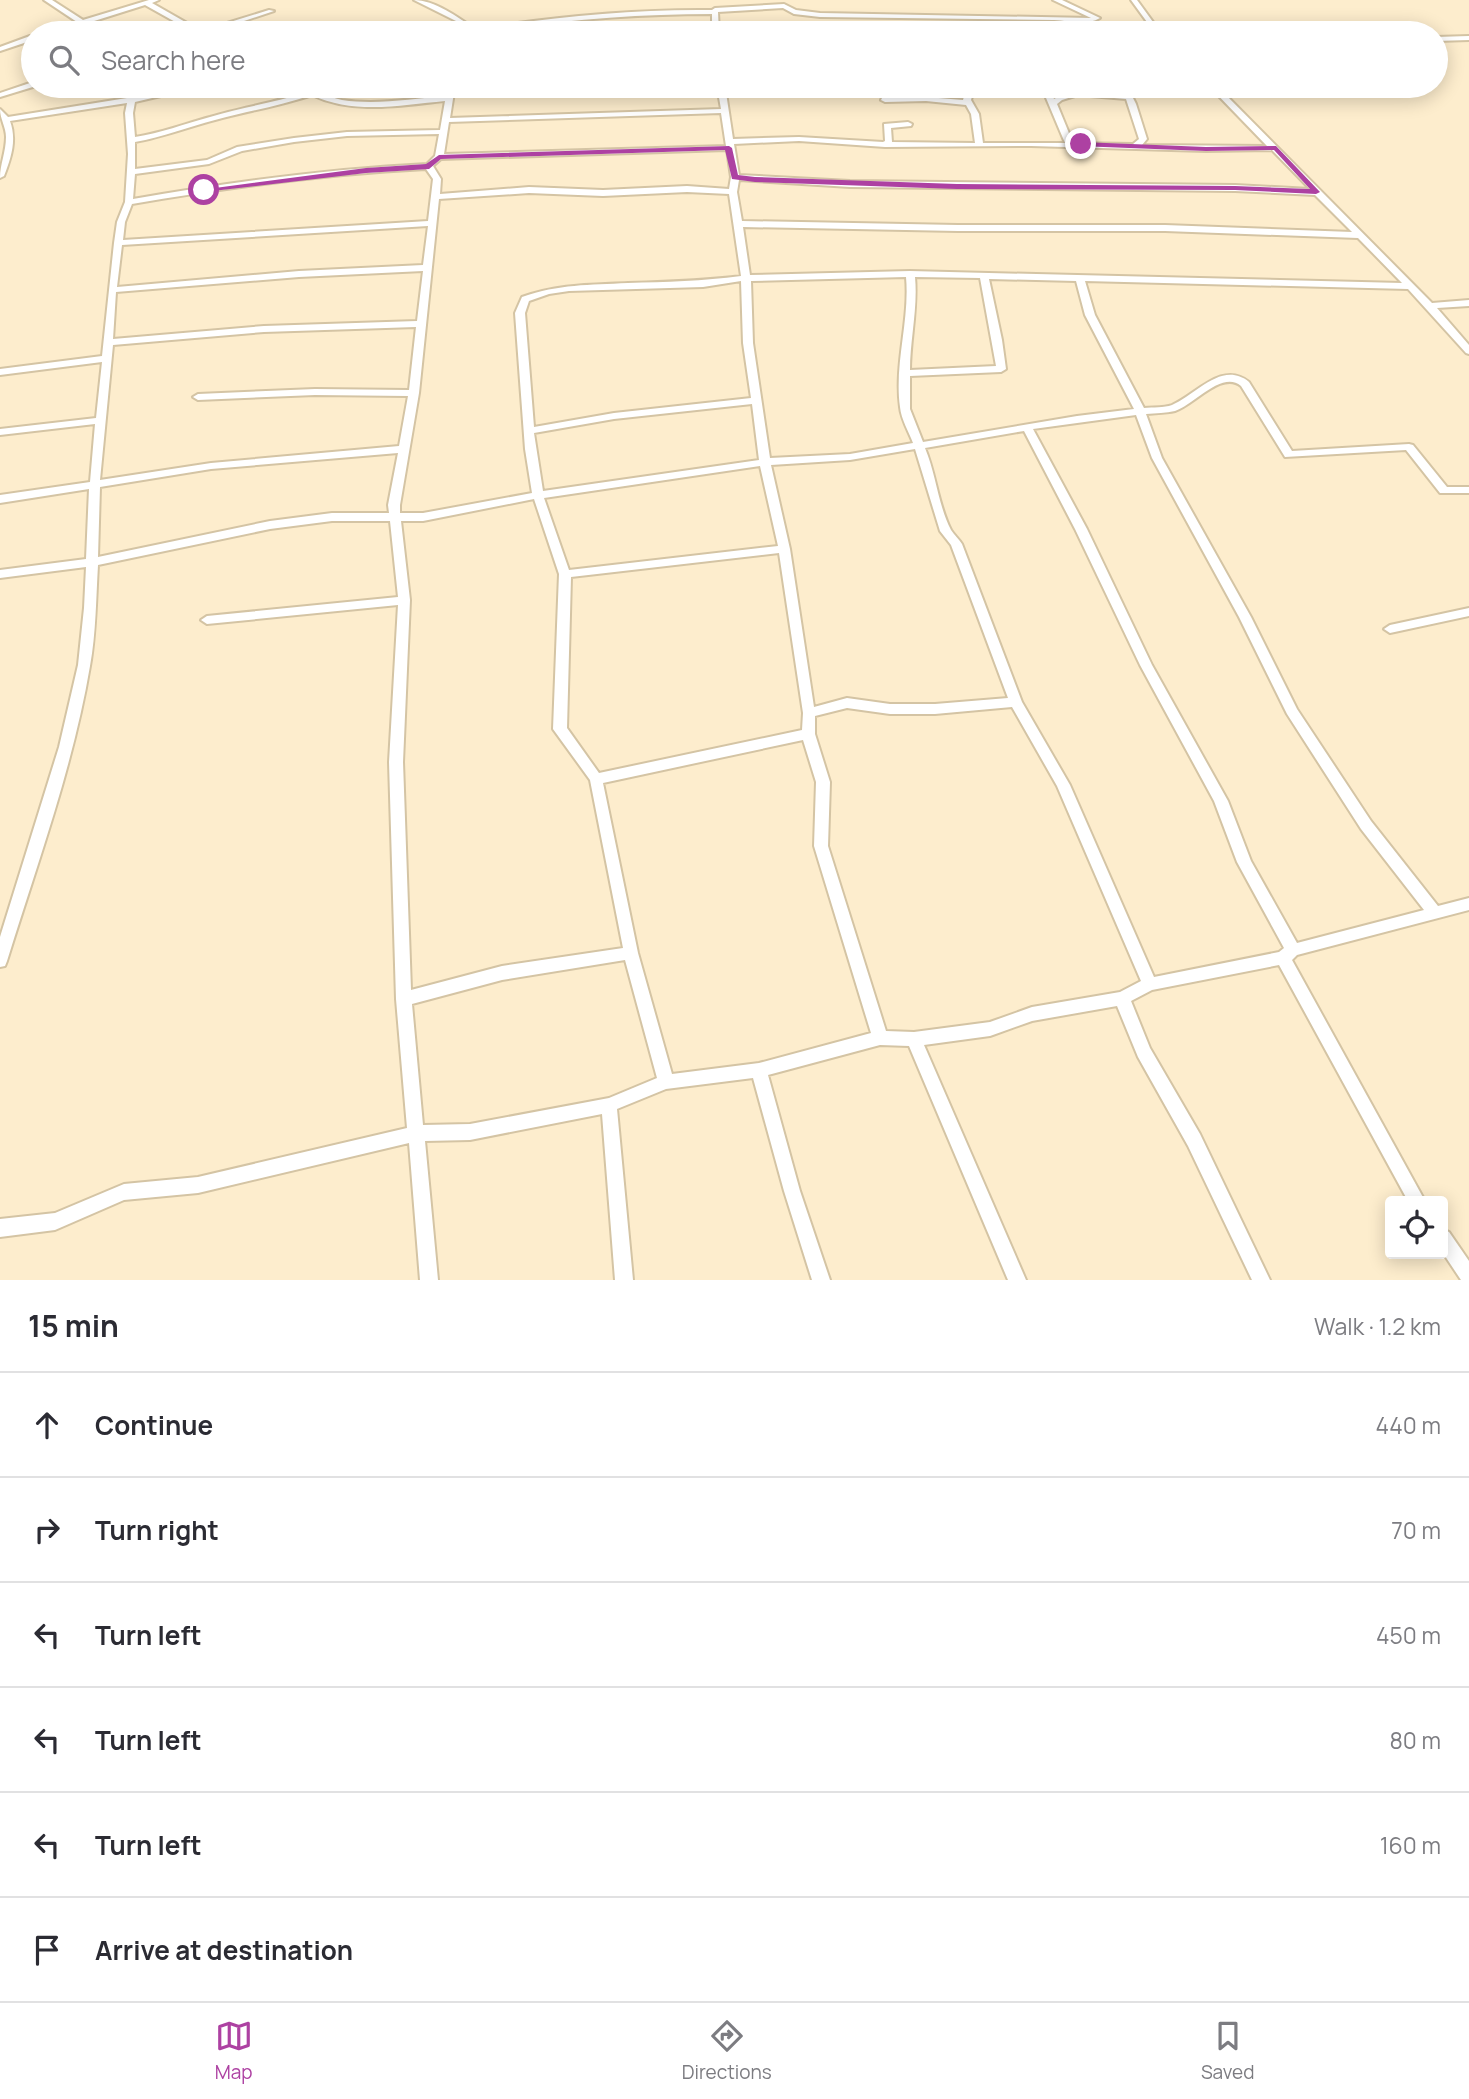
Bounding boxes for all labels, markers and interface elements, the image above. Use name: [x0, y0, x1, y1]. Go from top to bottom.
search box: [21, 21, 1448, 98]
icon: search: [45, 41, 83, 79]
text: Search here: [101, 42, 246, 78]
route end: [1065, 128, 1096, 159]
route start: [188, 174, 219, 205]
map controls: [1385, 1196, 1448, 1259]
button: locate: [1385, 1196, 1448, 1259]
text: 15 min: [28, 1305, 119, 1346]
text: Walk · 1.2 km: [1314, 1310, 1441, 1342]
icon: ahead: [28, 1406, 66, 1444]
text: Continue: [95, 1407, 213, 1443]
text: 440 m: [1376, 1409, 1441, 1441]
icon: right: [28, 1511, 66, 1549]
text: Turn right: [95, 1512, 219, 1548]
text: 70 m: [1391, 1514, 1441, 1546]
icon: left: [28, 1616, 66, 1654]
text: Turn left: [95, 1617, 202, 1653]
text: 450 m: [1376, 1619, 1441, 1651]
icon: left: [28, 1721, 66, 1759]
text: Turn left: [95, 1722, 202, 1758]
text: 80 m: [1390, 1724, 1441, 1756]
icon: left: [28, 1826, 66, 1864]
text: Turn left: [95, 1827, 202, 1863]
text: 160 m: [1380, 1829, 1441, 1861]
icon: arrive: [28, 1931, 66, 1969]
text: Arrive at destination: [95, 1932, 353, 1968]
tab: Map: [215, 2017, 253, 2085]
tab: Directions: [682, 2017, 772, 2085]
tab: Saved: [1201, 2017, 1254, 2085]

